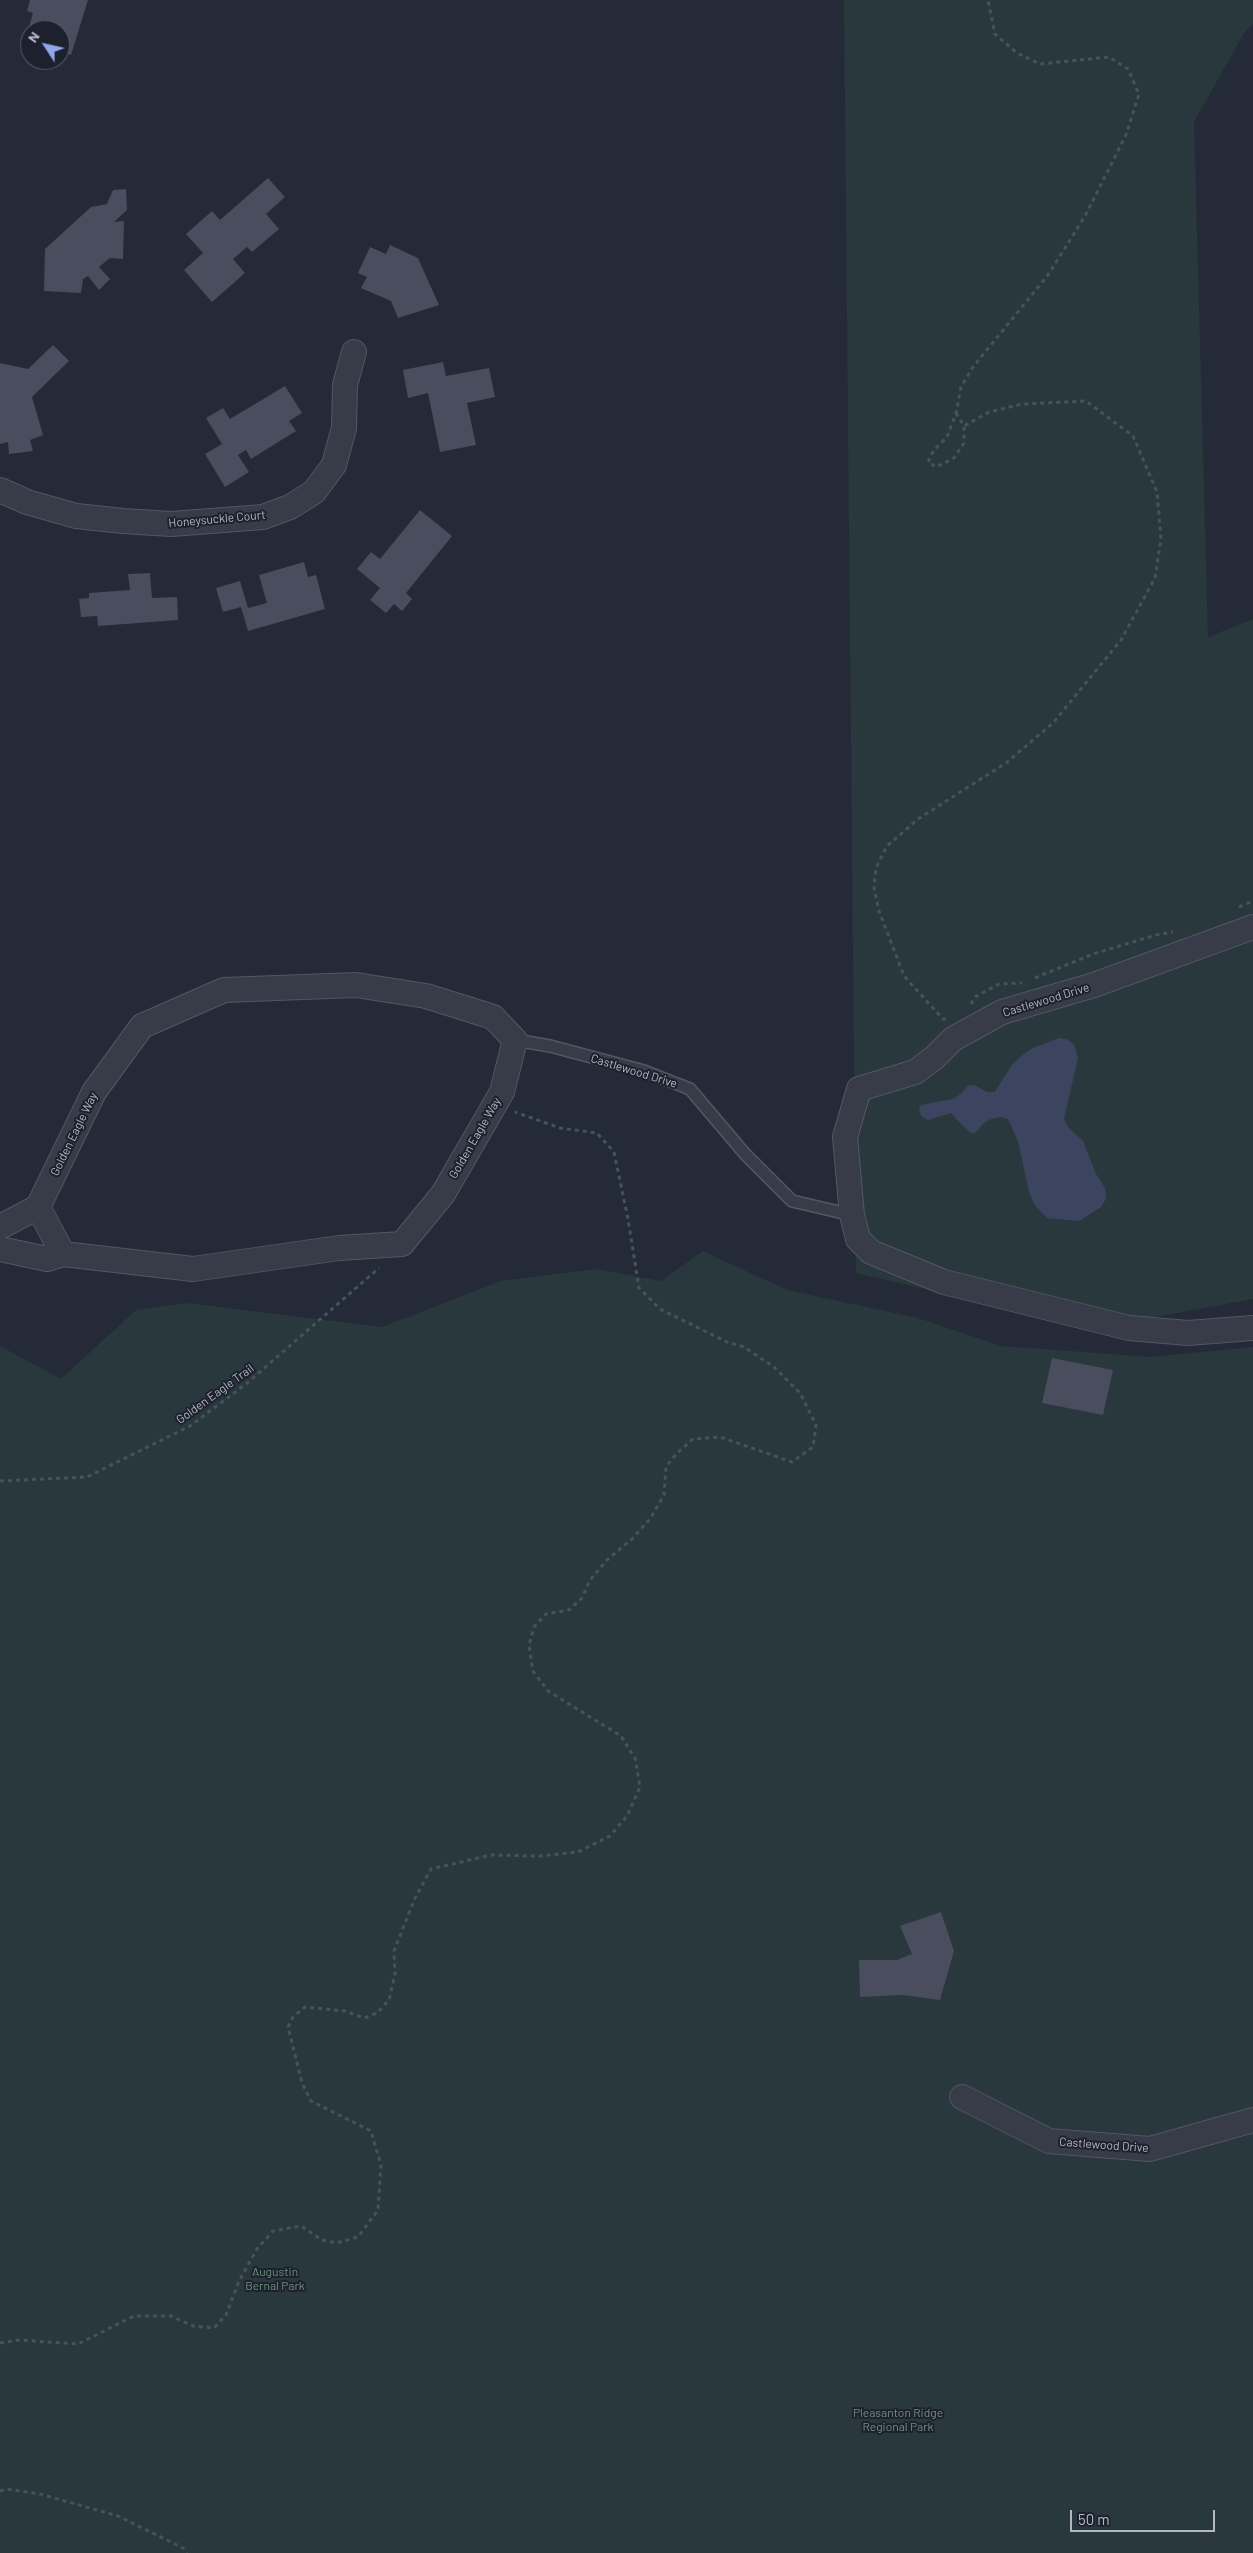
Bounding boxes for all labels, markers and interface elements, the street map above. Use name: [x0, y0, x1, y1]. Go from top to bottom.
north arrow: [20, 20, 70, 70]
text: N: [23, 28, 43, 45]
street label: Honeysuckle Court: [168, 508, 266, 530]
street label: Castlewood Drive: [1001, 980, 1091, 1020]
street label: Castlewood Drive: [589, 1051, 679, 1091]
street label: Golden Eagle Way: [47, 1090, 101, 1178]
street label: Golden Eagle Way: [446, 1095, 504, 1181]
street label: Golden Eagle Trail: [173, 1361, 257, 1427]
street label: Castlewood Drive: [1059, 2135, 1149, 2155]
park label: Augustin Bernal Park: [245, 2265, 305, 2293]
park label: Pleasanton Ridge Regional Park: [853, 2406, 943, 2434]
scale bar: [1073, 2500, 1218, 2532]
text: 50 m: [1078, 2510, 1110, 2528]

